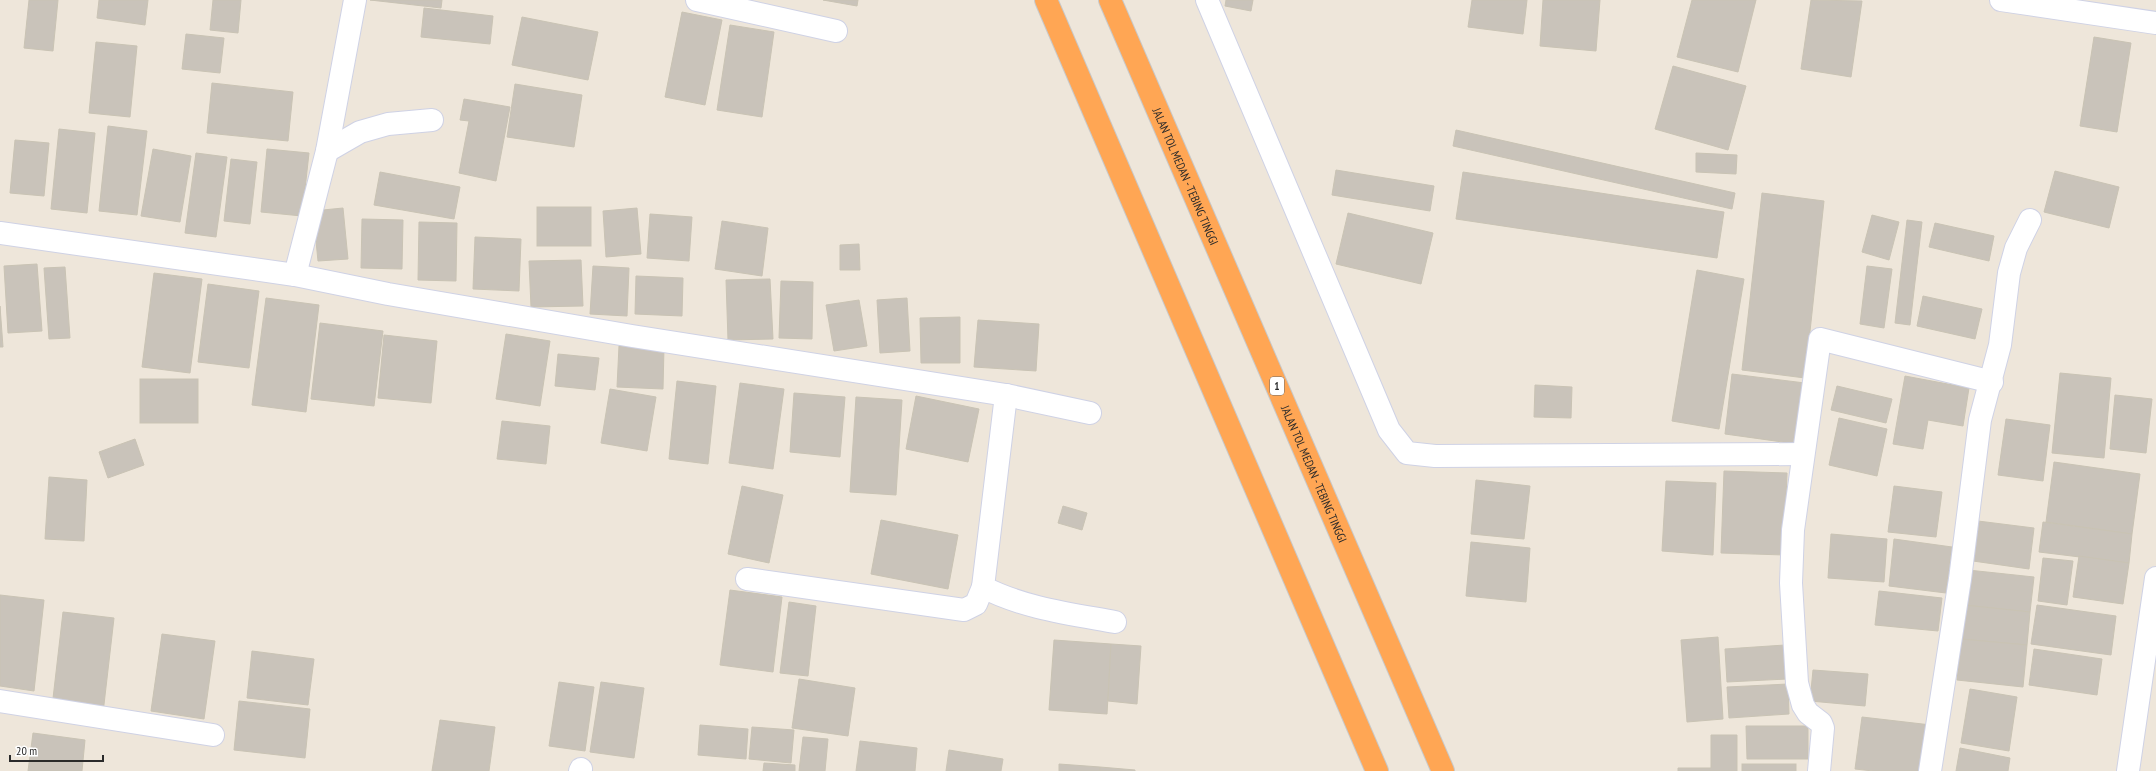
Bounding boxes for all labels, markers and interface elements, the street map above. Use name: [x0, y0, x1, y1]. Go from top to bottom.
street label: JALAN TOL MEDAN - TEBING TINGGI: [1150, 104, 1222, 247]
road number: 1: [1270, 377, 1284, 395]
street label: JALAN TOL MEDAN - TEBING TINGGI: [1278, 402, 1351, 545]
scale bar: [10, 737, 103, 763]
text: 20 m: [16, 743, 37, 758]

